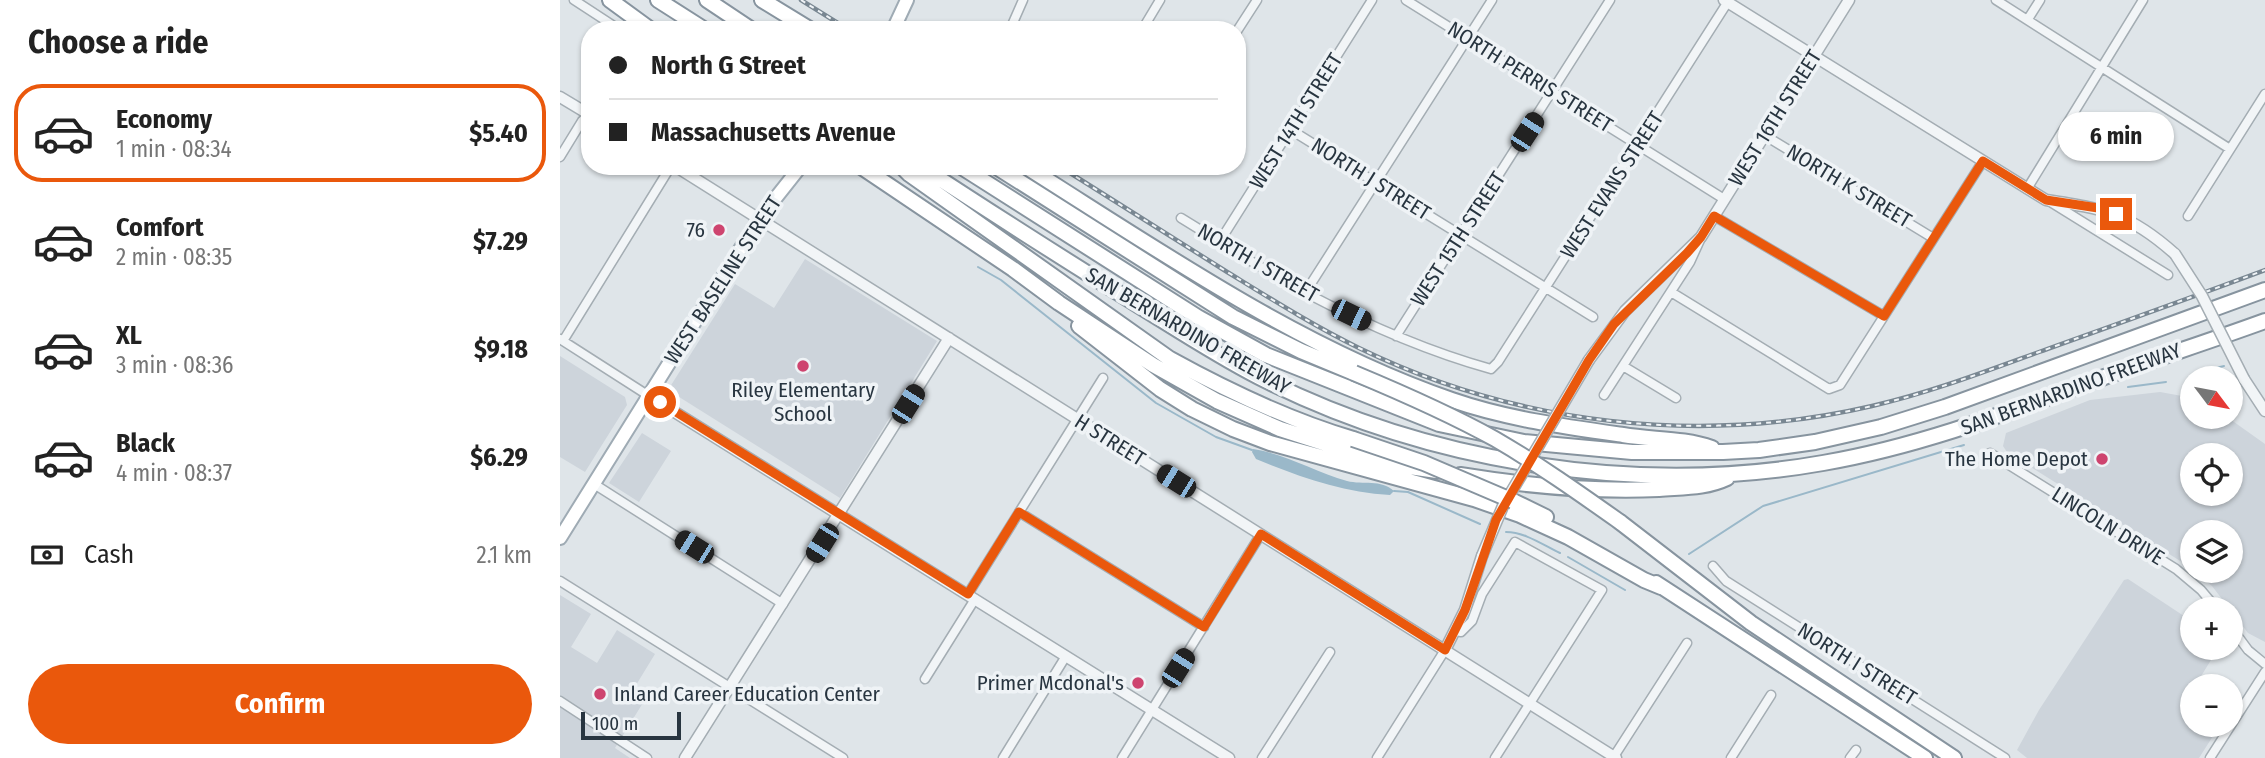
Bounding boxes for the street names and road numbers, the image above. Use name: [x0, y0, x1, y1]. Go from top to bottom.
street label: NORTH PERRIS STREET: [1443, 16, 1617, 138]
street label: WEST 16TH STREET: [1723, 45, 1827, 191]
street label: WEST 14TH STREET: [1244, 48, 1348, 194]
street label: WEST EVANS STREET: [1555, 106, 1669, 263]
street label: NORTH J STREET: [1307, 132, 1436, 226]
street label: NORTH K STREET: [1782, 139, 1916, 234]
street label: WEST 15TH STREET: [1405, 167, 1511, 311]
street label: WEST BASELINE STREET: [659, 191, 787, 369]
street label: NORTH I STREET: [1193, 218, 1323, 308]
street label: SAN BERNARDINO FREEWAY: [1081, 262, 1295, 401]
street label: SAN BERNARDINO FREEWAY: [1957, 337, 2185, 441]
street label: H STREET: [1070, 408, 1150, 472]
street label: LINCOLN DRIVE: [2047, 481, 2169, 571]
street label: NORTH I STREET: [1793, 617, 1922, 711]

